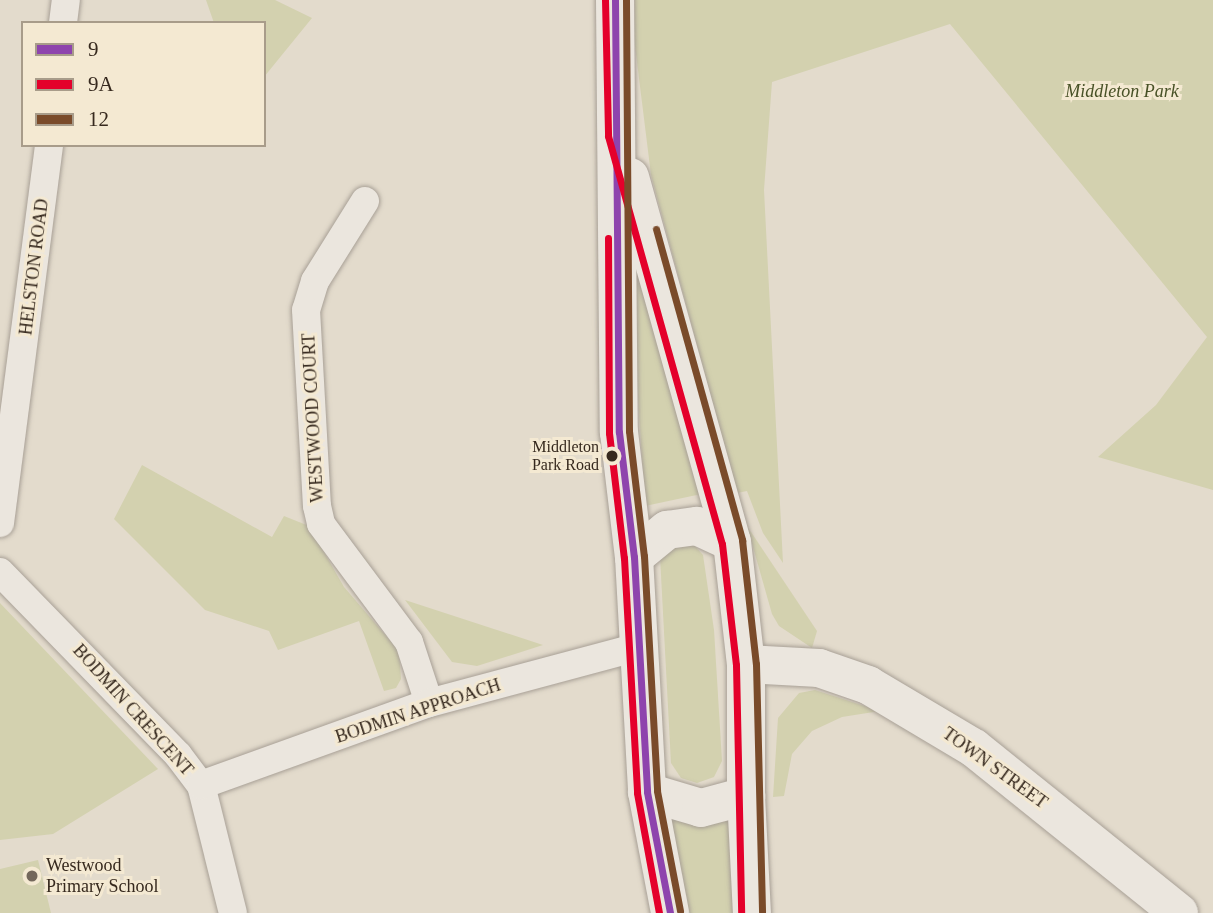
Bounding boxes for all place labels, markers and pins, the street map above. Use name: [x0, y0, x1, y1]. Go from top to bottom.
place label: Middleton Park Road: [532, 437, 599, 475]
marker: Middleton Park Road: [605, 449, 619, 463]
place label: Westwood Primary School: [46, 855, 158, 898]
marker: Westwood Primary School: [24, 868, 40, 884]

